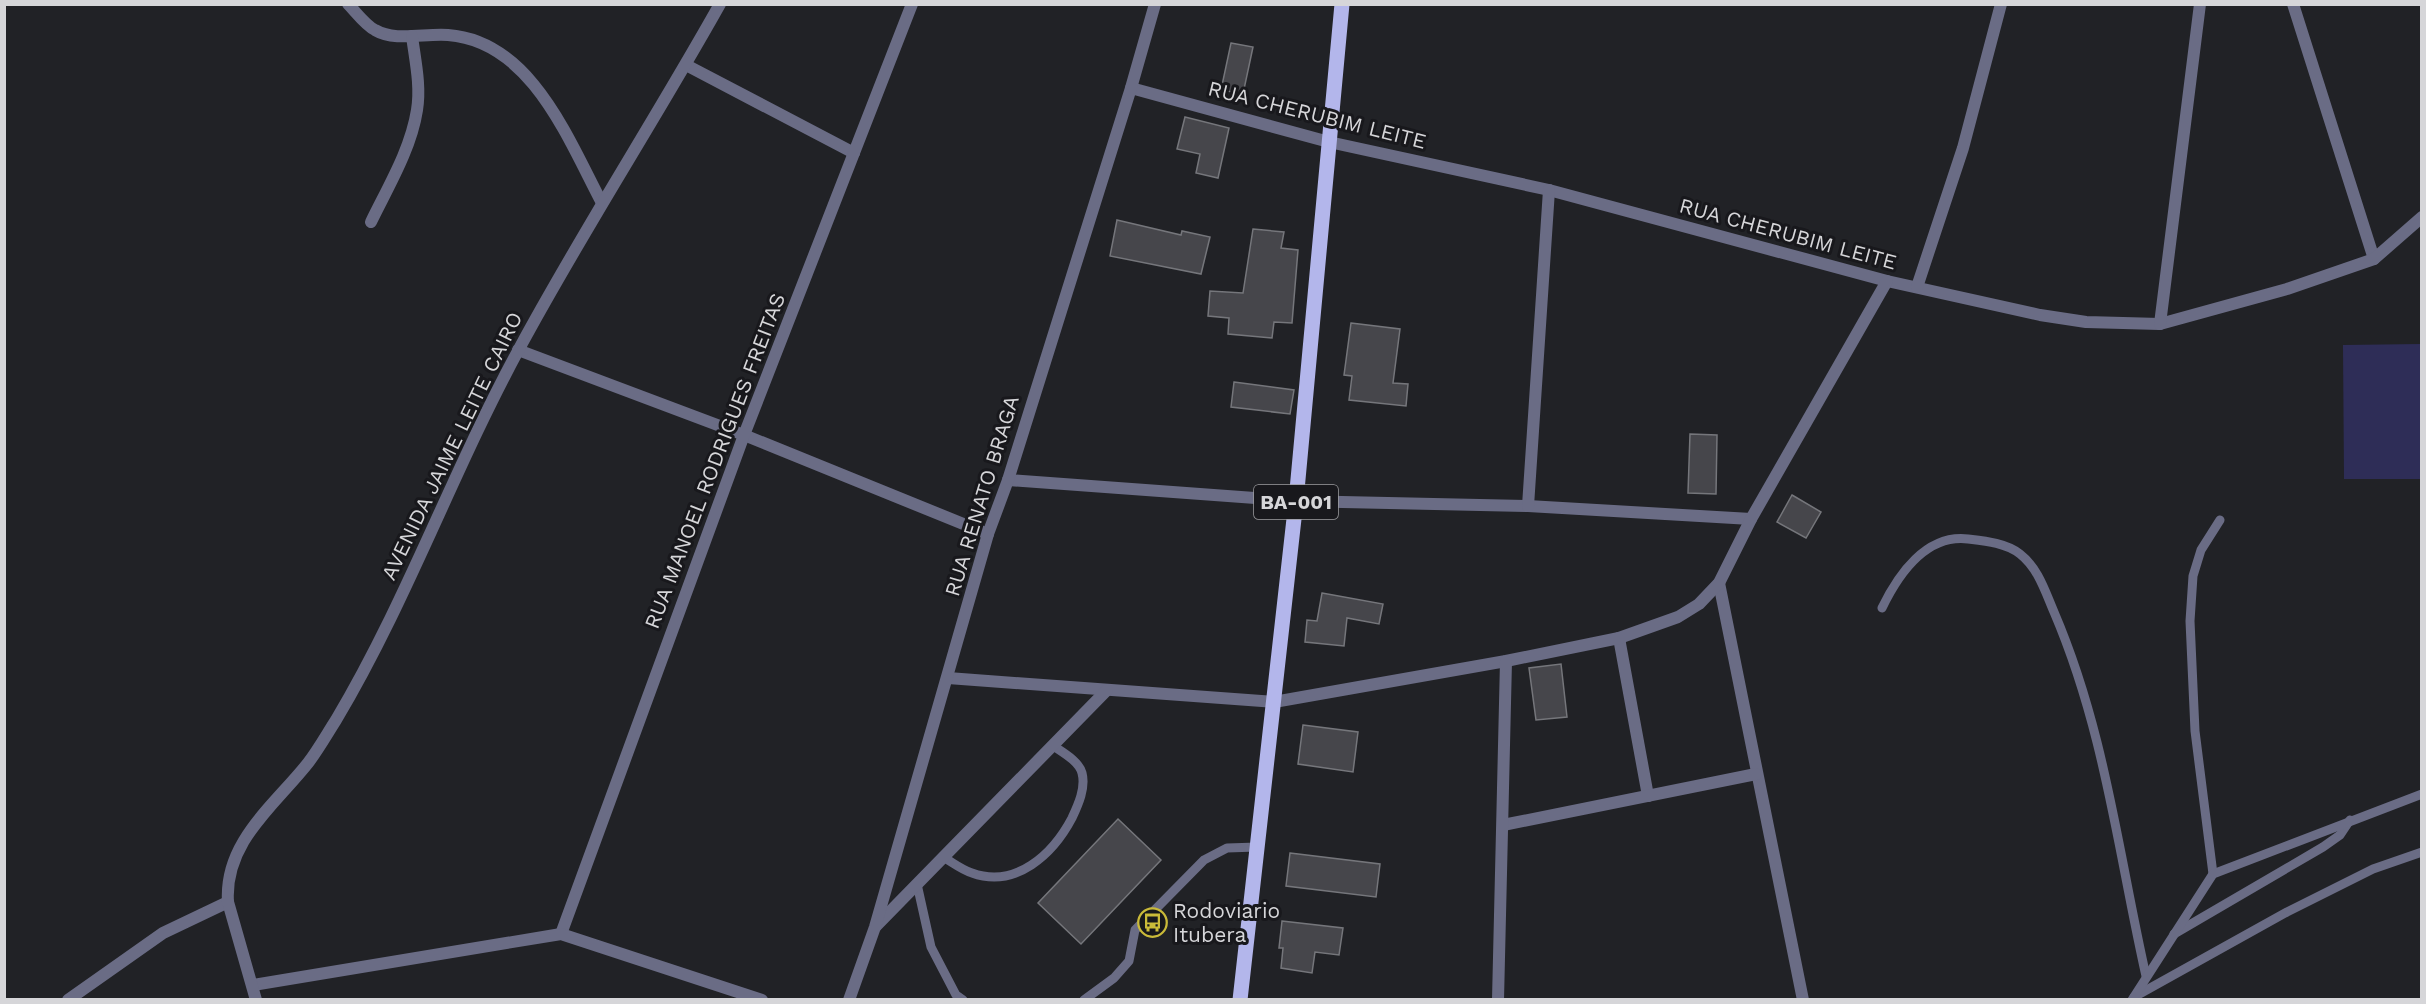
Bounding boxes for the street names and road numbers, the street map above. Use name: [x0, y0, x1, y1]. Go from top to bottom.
street label: RUA CHERUBIM LEITE: [1205, 75, 1429, 154]
street label: RUA CHERUBIM LEITE: [1677, 192, 1899, 275]
street label: RUA MANOEL RODRIGUES FREITAS: [639, 290, 790, 632]
street label: AVENIDA JAIME LEITE CAIRO: [376, 308, 527, 584]
street label: RUA RENATO BRAGA: [939, 392, 1024, 599]
road number: BA-001: [1254, 485, 1338, 519]

